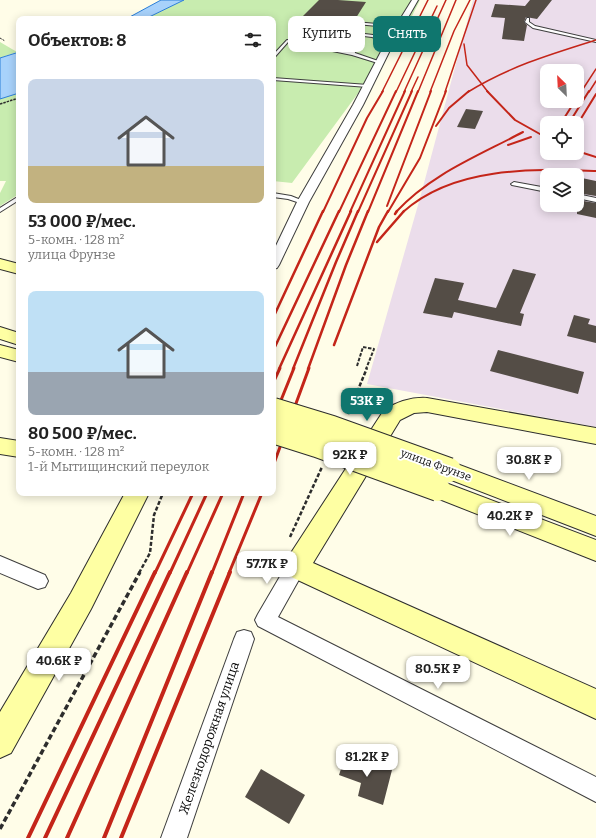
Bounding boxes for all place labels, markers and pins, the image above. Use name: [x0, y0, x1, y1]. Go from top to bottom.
pin: 53K ₽: [339, 388, 395, 422]
pin: 92K ₽: [322, 442, 378, 476]
pin: 30.8K ₽: [492, 447, 566, 481]
pin: 40.2K ₽: [473, 503, 547, 537]
pin: 57.7K ₽: [230, 551, 304, 585]
pin: 40.6K ₽: [22, 648, 96, 682]
pin: 80.5K ₽: [401, 656, 475, 690]
pin: 81.2K ₽: [330, 744, 404, 778]

